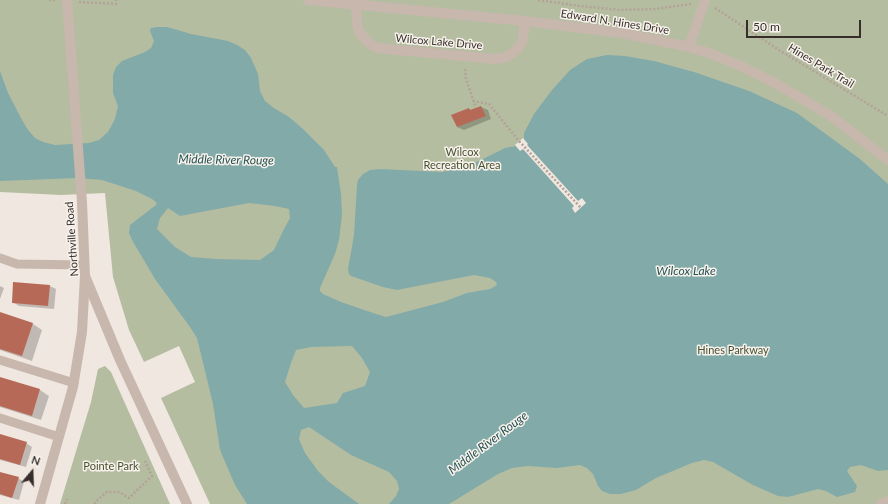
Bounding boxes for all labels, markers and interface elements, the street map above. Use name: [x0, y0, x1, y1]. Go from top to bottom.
street label: Edward N. Hines Drive: [560, 7, 670, 37]
scale bar: [748, 12, 863, 38]
text: 50 m: [753, 19, 780, 34]
street label: Wilcox Lake Drive: [395, 32, 483, 52]
street label: Hines Park Trail: [786, 41, 856, 91]
park label: Wilcox Recreation Area: [423, 145, 501, 171]
water label: Middle River Rouge: [178, 152, 274, 168]
street label: Northville Road: [63, 201, 81, 277]
water label: Wilcox Lake: [656, 264, 716, 278]
park label: Hines Parkway: [697, 343, 769, 357]
water label: Middle River Rouge: [446, 409, 530, 477]
north arrow: [12, 452, 52, 492]
text: N: [30, 453, 42, 468]
park label: Pointe Park: [83, 459, 139, 473]

